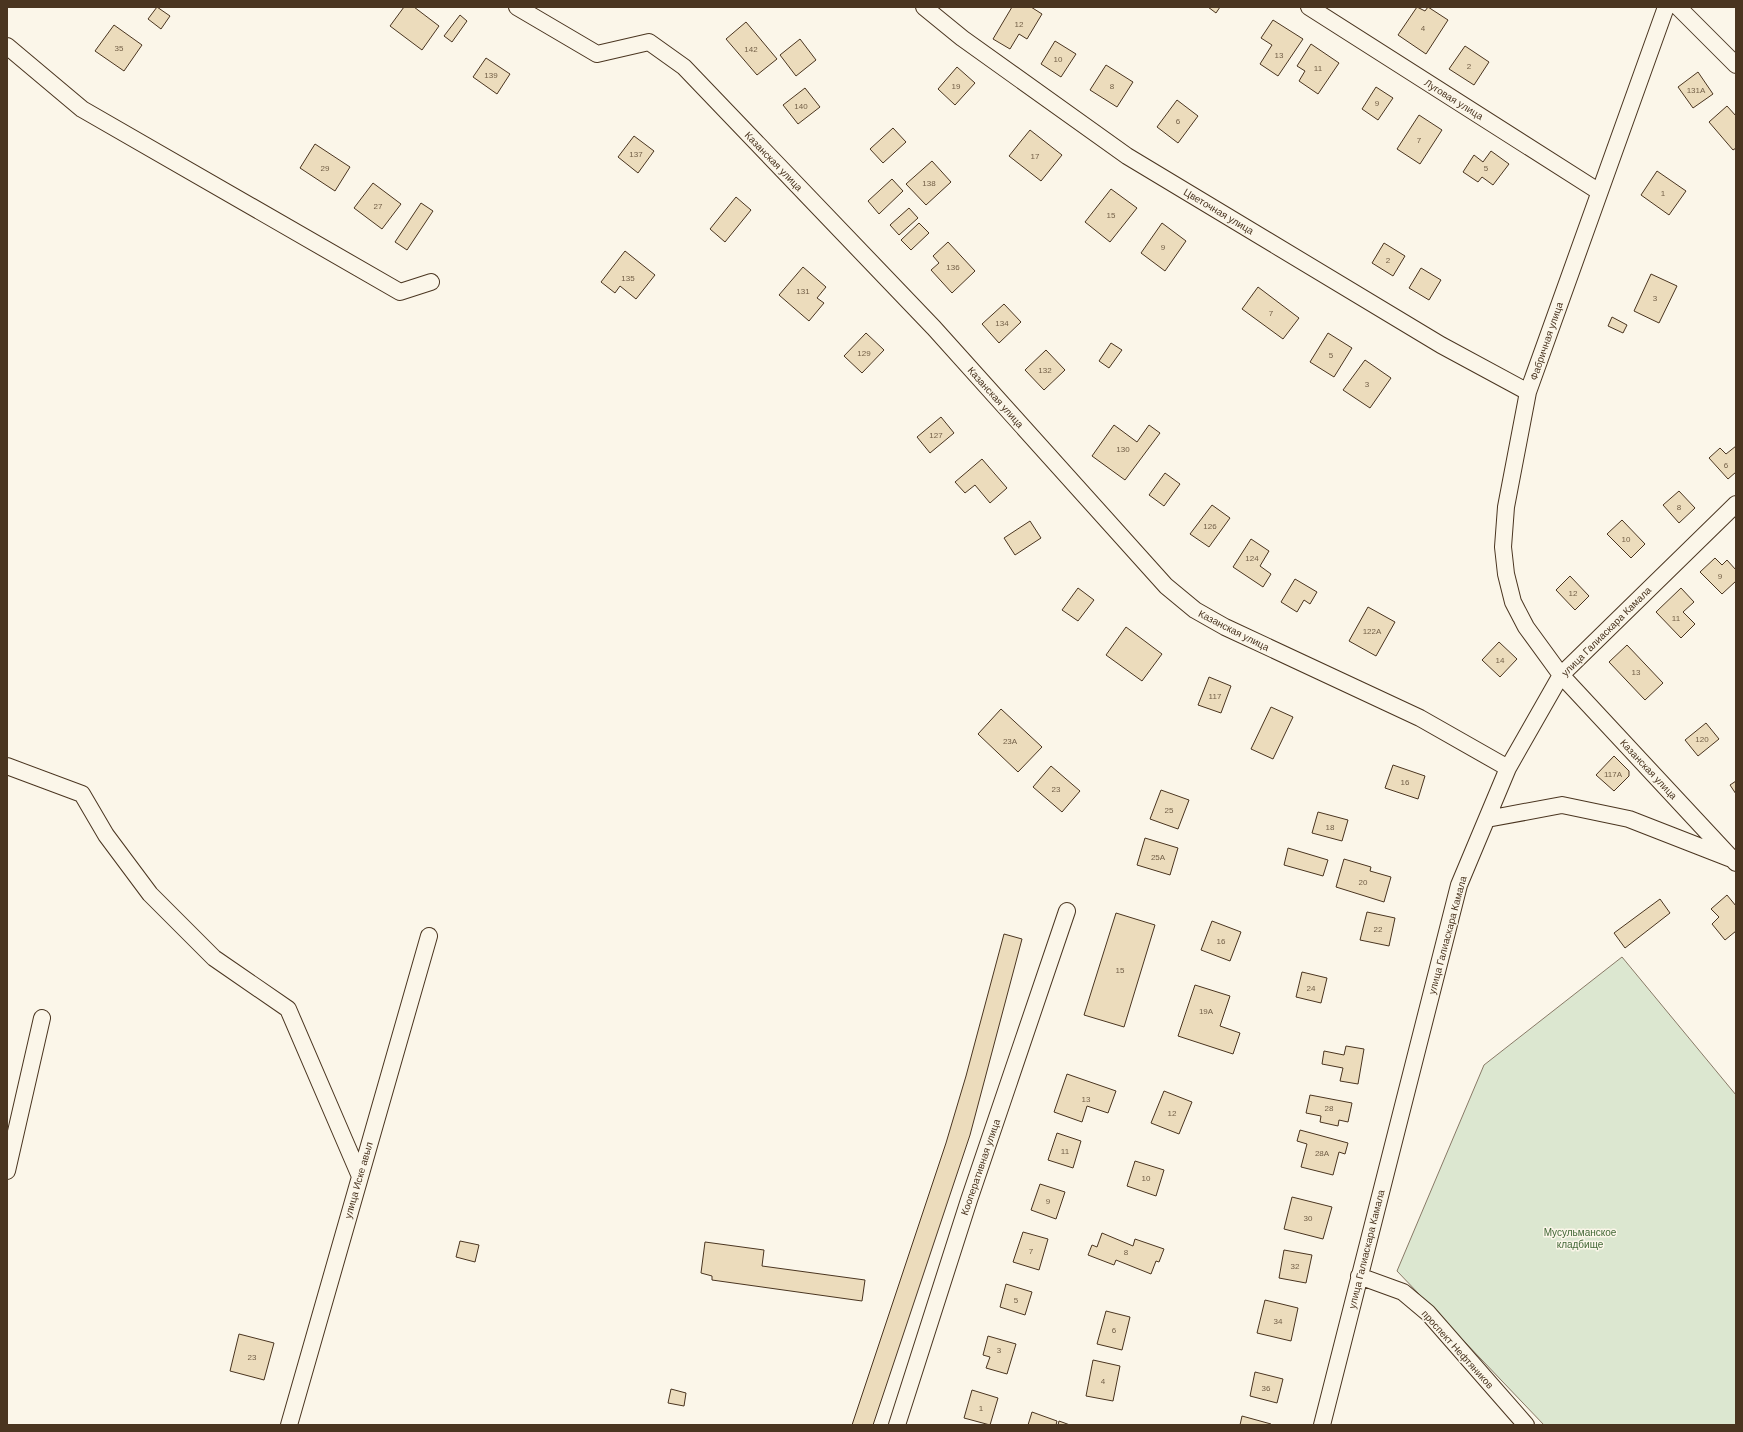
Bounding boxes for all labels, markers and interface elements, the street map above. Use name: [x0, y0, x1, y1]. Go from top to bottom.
house number: 12: [1015, 20, 1024, 29]
house number: 4: [1421, 24, 1426, 33]
house number: 35: [115, 44, 124, 53]
house number: 142: [744, 45, 758, 54]
house number: 13: [1275, 51, 1284, 60]
house number: 10: [1054, 55, 1063, 64]
house number: 2: [1467, 62, 1472, 71]
house number: 11: [1314, 64, 1323, 73]
house number: 139: [484, 71, 498, 80]
street label: Луговая улица: [1422, 77, 1485, 122]
house number: 19: [952, 82, 961, 91]
house number: 8: [1110, 82, 1115, 91]
house number: 131А: [1687, 86, 1706, 95]
house number: 9: [1375, 99, 1380, 108]
house number: 140: [794, 102, 808, 111]
house number: 6: [1176, 117, 1181, 126]
street label: Казанская улица: [743, 130, 805, 193]
house number: 7: [1417, 136, 1422, 145]
house number: 137: [629, 150, 643, 159]
house number: 17: [1031, 152, 1040, 161]
house number: 29: [321, 164, 330, 173]
house number: 5: [1484, 164, 1489, 173]
house number: 138: [922, 179, 936, 188]
street label: Цветочная улица: [1182, 186, 1256, 237]
house number: 1: [1661, 189, 1666, 198]
house number: 27: [374, 202, 383, 211]
house number: 15: [1107, 211, 1116, 220]
house number: 9: [1161, 243, 1166, 252]
house number: 2: [1386, 256, 1391, 265]
house number: 136: [946, 263, 960, 272]
house number: 135: [621, 274, 635, 283]
house number: 131: [796, 287, 810, 296]
house number: 3: [1653, 294, 1658, 303]
street label: Фабричная улица: [1528, 300, 1565, 382]
house number: 7: [1269, 309, 1274, 318]
house number: 134: [995, 319, 1009, 328]
house number: 129: [857, 349, 871, 358]
house number: 5: [1329, 351, 1334, 360]
street label: Казанская улица: [966, 365, 1026, 430]
house number: 132: [1038, 366, 1052, 375]
house number: 3: [1365, 380, 1370, 389]
house number: 127: [929, 431, 943, 440]
house number: 130: [1116, 445, 1130, 454]
house number: 6: [1724, 461, 1729, 470]
house number: 8: [1677, 503, 1682, 512]
house number: 126: [1203, 522, 1217, 531]
house number: 10: [1622, 535, 1631, 544]
house number: 124: [1245, 554, 1259, 563]
house number: 9: [1718, 572, 1723, 581]
street label: улица Галиаскара Камала: [1559, 584, 1654, 678]
house number: 12: [1569, 589, 1578, 598]
street label: Казанская улица: [1197, 608, 1271, 653]
house number: 11: [1672, 614, 1681, 623]
house number: 122А: [1363, 627, 1382, 636]
house number: 14: [1496, 656, 1505, 665]
house number: 13: [1632, 668, 1641, 677]
house number: 117: [1209, 692, 1222, 701]
house number: 120: [1695, 735, 1709, 744]
house number: 23А: [1003, 737, 1018, 746]
street label: Казанская улица: [1618, 737, 1679, 802]
house number: 117А: [1604, 770, 1623, 779]
house number: 16: [1401, 778, 1410, 787]
house number: 23: [1052, 785, 1061, 794]
house number: 25: [1165, 806, 1174, 815]
house number: 18: [1326, 823, 1335, 832]
house number: 25А: [1151, 853, 1166, 862]
street label: улица Галиаскара Камала: [1426, 874, 1469, 995]
house number: 20: [1359, 878, 1368, 887]
house number: 22: [1374, 925, 1383, 934]
house number: 16: [1217, 937, 1226, 946]
house number: 15: [1116, 966, 1125, 975]
house number: 24: [1307, 984, 1316, 993]
house number: 19А: [1199, 1007, 1214, 1016]
house number: 13: [1082, 1095, 1091, 1104]
house number: 28: [1325, 1104, 1334, 1113]
house number: 12: [1168, 1109, 1177, 1118]
street label: Кооперативная улица: [959, 1117, 1002, 1217]
street label: улица Иске авыл: [342, 1140, 375, 1220]
house number: 11: [1061, 1147, 1070, 1156]
house number: 28А: [1315, 1149, 1330, 1158]
house number: 10: [1142, 1174, 1151, 1183]
street label: улица Галиаскара Камала: [1346, 1188, 1387, 1310]
house number: 9: [1046, 1197, 1051, 1206]
house number: 30: [1304, 1214, 1313, 1223]
park label: Мусульманское кладбище: [1544, 1227, 1617, 1250]
house number: 7: [1029, 1247, 1034, 1256]
house number: 8: [1124, 1248, 1129, 1257]
house number: 32: [1291, 1262, 1300, 1271]
house number: 5: [1014, 1296, 1019, 1305]
street label: проспект Нефтяников: [1420, 1308, 1496, 1391]
house number: 34: [1274, 1317, 1283, 1326]
house number: 6: [1112, 1326, 1117, 1335]
house number: 3: [997, 1346, 1002, 1355]
house number: 23: [248, 1353, 257, 1362]
house number: 4: [1101, 1377, 1106, 1386]
house number: 36: [1262, 1384, 1271, 1393]
house number: 1: [979, 1404, 984, 1413]

